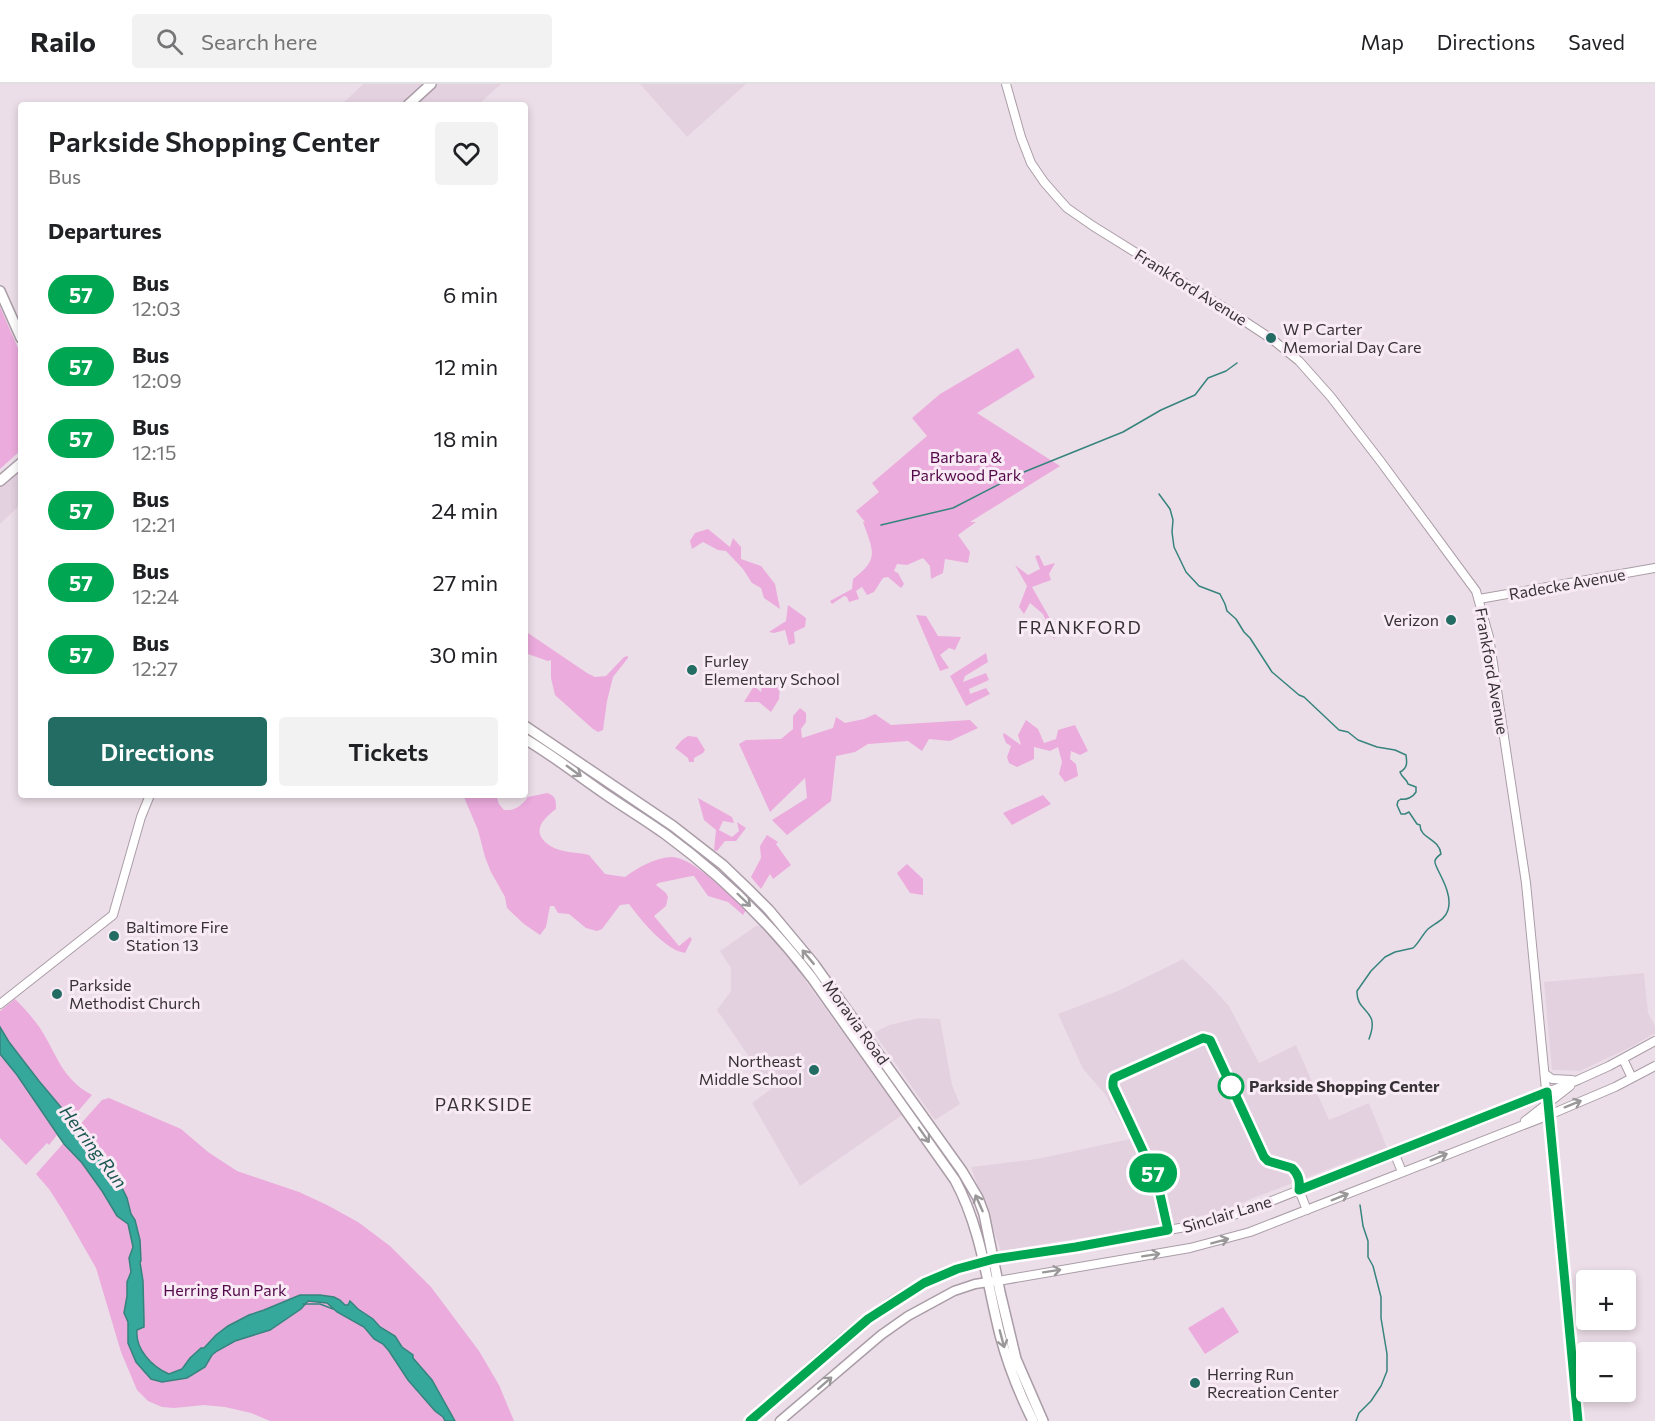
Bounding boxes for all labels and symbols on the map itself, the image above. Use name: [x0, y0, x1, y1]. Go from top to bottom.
street label: Frankford Avenue: [1132, 244, 1251, 329]
place label: W P Carter Memorial Day Care: [1283, 319, 1421, 356]
marker: W P Carter Memorial Day Care: [1264, 331, 1278, 345]
park label: Barbara & Parkwood Park: [911, 447, 1022, 484]
street label: Radecke Avenue: [1507, 564, 1627, 603]
street label: Frankford Avenue: [1472, 606, 1513, 736]
place label: Verizon: [1384, 610, 1439, 629]
marker: Verizon: [1444, 613, 1458, 627]
district label: FRANKFORD: [1018, 616, 1142, 638]
place label: Furley Elementary School: [704, 651, 840, 688]
marker: Furley Elementary School: [685, 663, 699, 677]
one-way arrow: [565, 765, 581, 778]
one-way arrow: [736, 893, 751, 908]
place label: Baltimore Fire Station 13: [126, 917, 228, 954]
marker: Baltimore Fire Station 13: [107, 929, 121, 943]
one-way arrow: [801, 950, 815, 965]
place label: Parkside Methodist Church: [69, 975, 200, 1012]
street label: Moravia Road: [819, 976, 894, 1068]
marker: Parkside Methodist Church: [50, 987, 64, 1001]
place label: Northeast Middle School: [699, 1051, 802, 1088]
marker: Northeast Middle School: [807, 1063, 821, 1077]
marker: Parkside Shopping Center: [1218, 1073, 1244, 1099]
place label: Parkside Shopping Center: [1249, 1076, 1440, 1095]
district label: PARKSIDE: [435, 1093, 533, 1115]
one-way arrow: [1563, 1098, 1582, 1109]
water label: Herring Run: [56, 1101, 132, 1192]
one-way arrow: [917, 1126, 930, 1143]
one-way arrow: [1429, 1151, 1448, 1162]
line badge: 57: [1126, 1154, 1180, 1192]
one-way arrow: [1331, 1190, 1349, 1201]
street label: Sinclair Lane: [1180, 1191, 1273, 1236]
one-way arrow: [973, 1194, 985, 1212]
one-way arrow: [1210, 1235, 1229, 1246]
one-way arrow: [1140, 1250, 1160, 1261]
one-way arrow: [1042, 1265, 1062, 1276]
park label: Herring Run Park: [163, 1280, 287, 1299]
one-way arrow: [996, 1330, 1008, 1349]
place label: Herring Run Recreation Center: [1207, 1364, 1339, 1401]
one-way arrow: [817, 1376, 832, 1390]
marker: Herring Run Recreation Center: [1188, 1376, 1202, 1390]

